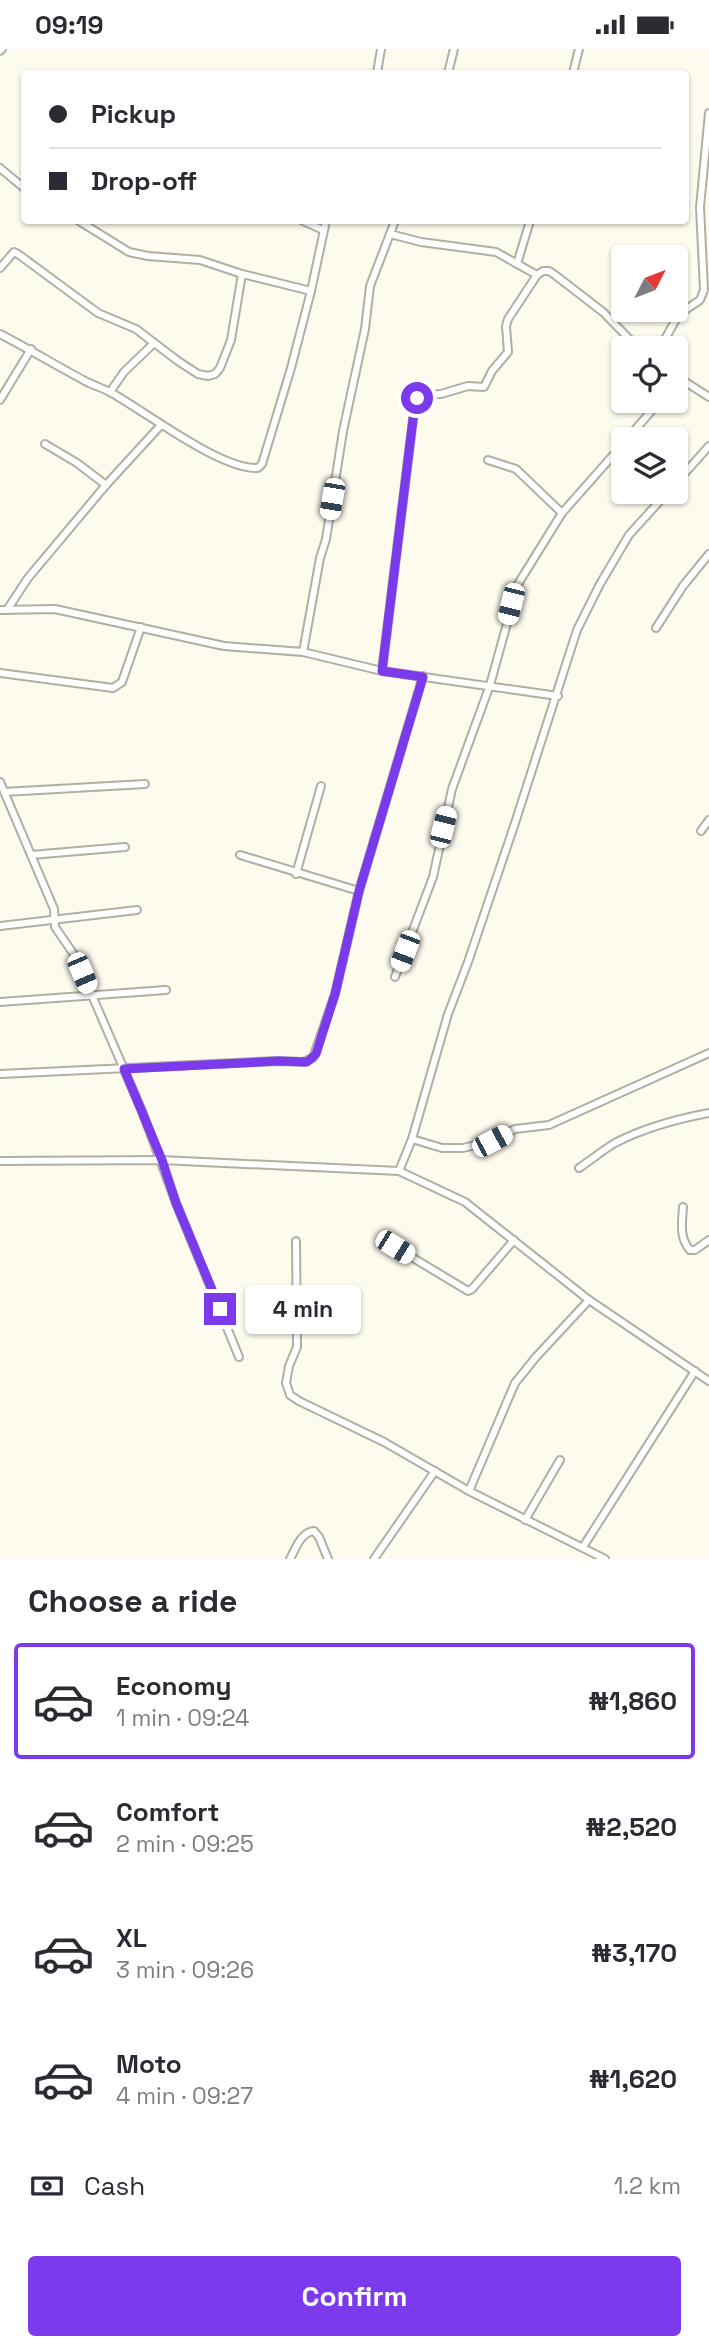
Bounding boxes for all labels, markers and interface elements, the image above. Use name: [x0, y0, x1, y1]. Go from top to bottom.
text: 09:19: [35, 8, 103, 42]
text: Pickup: [91, 97, 176, 131]
text: Drop-off: [91, 164, 197, 198]
north arrow: [611, 245, 688, 322]
map controls: [611, 245, 688, 504]
button: locate: [611, 336, 688, 413]
route start: [401, 382, 433, 414]
button: layers: [611, 427, 688, 504]
car: [319, 476, 346, 522]
car: [496, 581, 527, 627]
car: [428, 804, 459, 850]
car: [388, 928, 423, 974]
car: [65, 950, 100, 996]
car: [469, 1122, 516, 1160]
car: [372, 1227, 419, 1267]
callout: 4 min: [244, 1285, 360, 1333]
route end: [204, 1293, 236, 1325]
text: 4 min: [273, 1294, 333, 1324]
text: Choose a ride: [28, 1581, 238, 1621]
text: Economy: [116, 1669, 232, 1703]
icon: car: [32, 1670, 95, 1733]
text: ₦1,860: [588, 1684, 677, 1718]
text: 1 min · 09:24: [116, 1703, 249, 1733]
text: Comfort: [116, 1795, 219, 1829]
icon: car: [32, 1796, 95, 1859]
text: ₦2,520: [585, 1810, 677, 1844]
text: 2 min · 09:25: [116, 1829, 254, 1859]
text: XL: [116, 1921, 147, 1955]
icon: car: [32, 1922, 95, 1985]
text: ₦3,170: [591, 1936, 677, 1970]
text: 3 min · 09:26: [116, 1955, 254, 1985]
text: Moto: [116, 2047, 182, 2081]
icon: car: [32, 2048, 95, 2111]
text: ₦1,620: [589, 2062, 677, 2096]
text: 4 min · 09:27: [116, 2081, 253, 2111]
icon: cash: [28, 2167, 66, 2205]
text: Cash: [84, 2169, 145, 2203]
text: 1.2 km: [614, 2171, 681, 2201]
button: Confirm: [28, 2256, 681, 2336]

